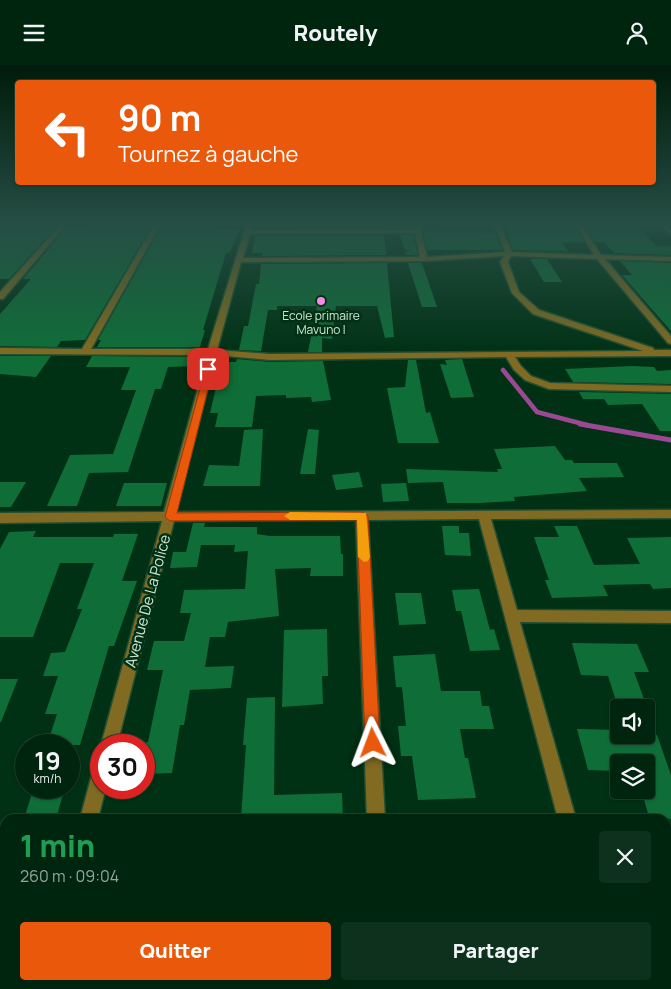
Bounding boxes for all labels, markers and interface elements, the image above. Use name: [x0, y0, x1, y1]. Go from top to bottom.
text: Routely: [293, 18, 378, 48]
icon: menu: [20, 19, 48, 47]
icon: person: [623, 19, 651, 47]
text: 90 m: [118, 94, 201, 142]
icon: left: [35, 100, 100, 165]
text: Tournez à gauche: [118, 139, 298, 169]
marker: Ecole primaire Mavuno I: [315, 295, 327, 307]
place label: Ecole primaire Mavuno I: [282, 307, 360, 338]
pin: [187, 348, 229, 390]
icon: arrive: [194, 355, 222, 383]
street label: Avenue De La Police: [120, 532, 175, 670]
map controls: [610, 699, 655, 799]
button: sound: [610, 699, 655, 744]
position arrow: [346, 716, 398, 768]
speed limit sign: 30: [90, 734, 155, 799]
text: 19: [34, 743, 61, 778]
button: layers: [610, 754, 655, 799]
text: km/h: [34, 770, 61, 787]
text: 1 min: [20, 825, 95, 866]
button: close: [599, 831, 651, 883]
text: 260 m · 09:04: [20, 865, 119, 887]
button: Quitter: [20, 922, 331, 980]
button: Partager: [341, 922, 651, 980]

